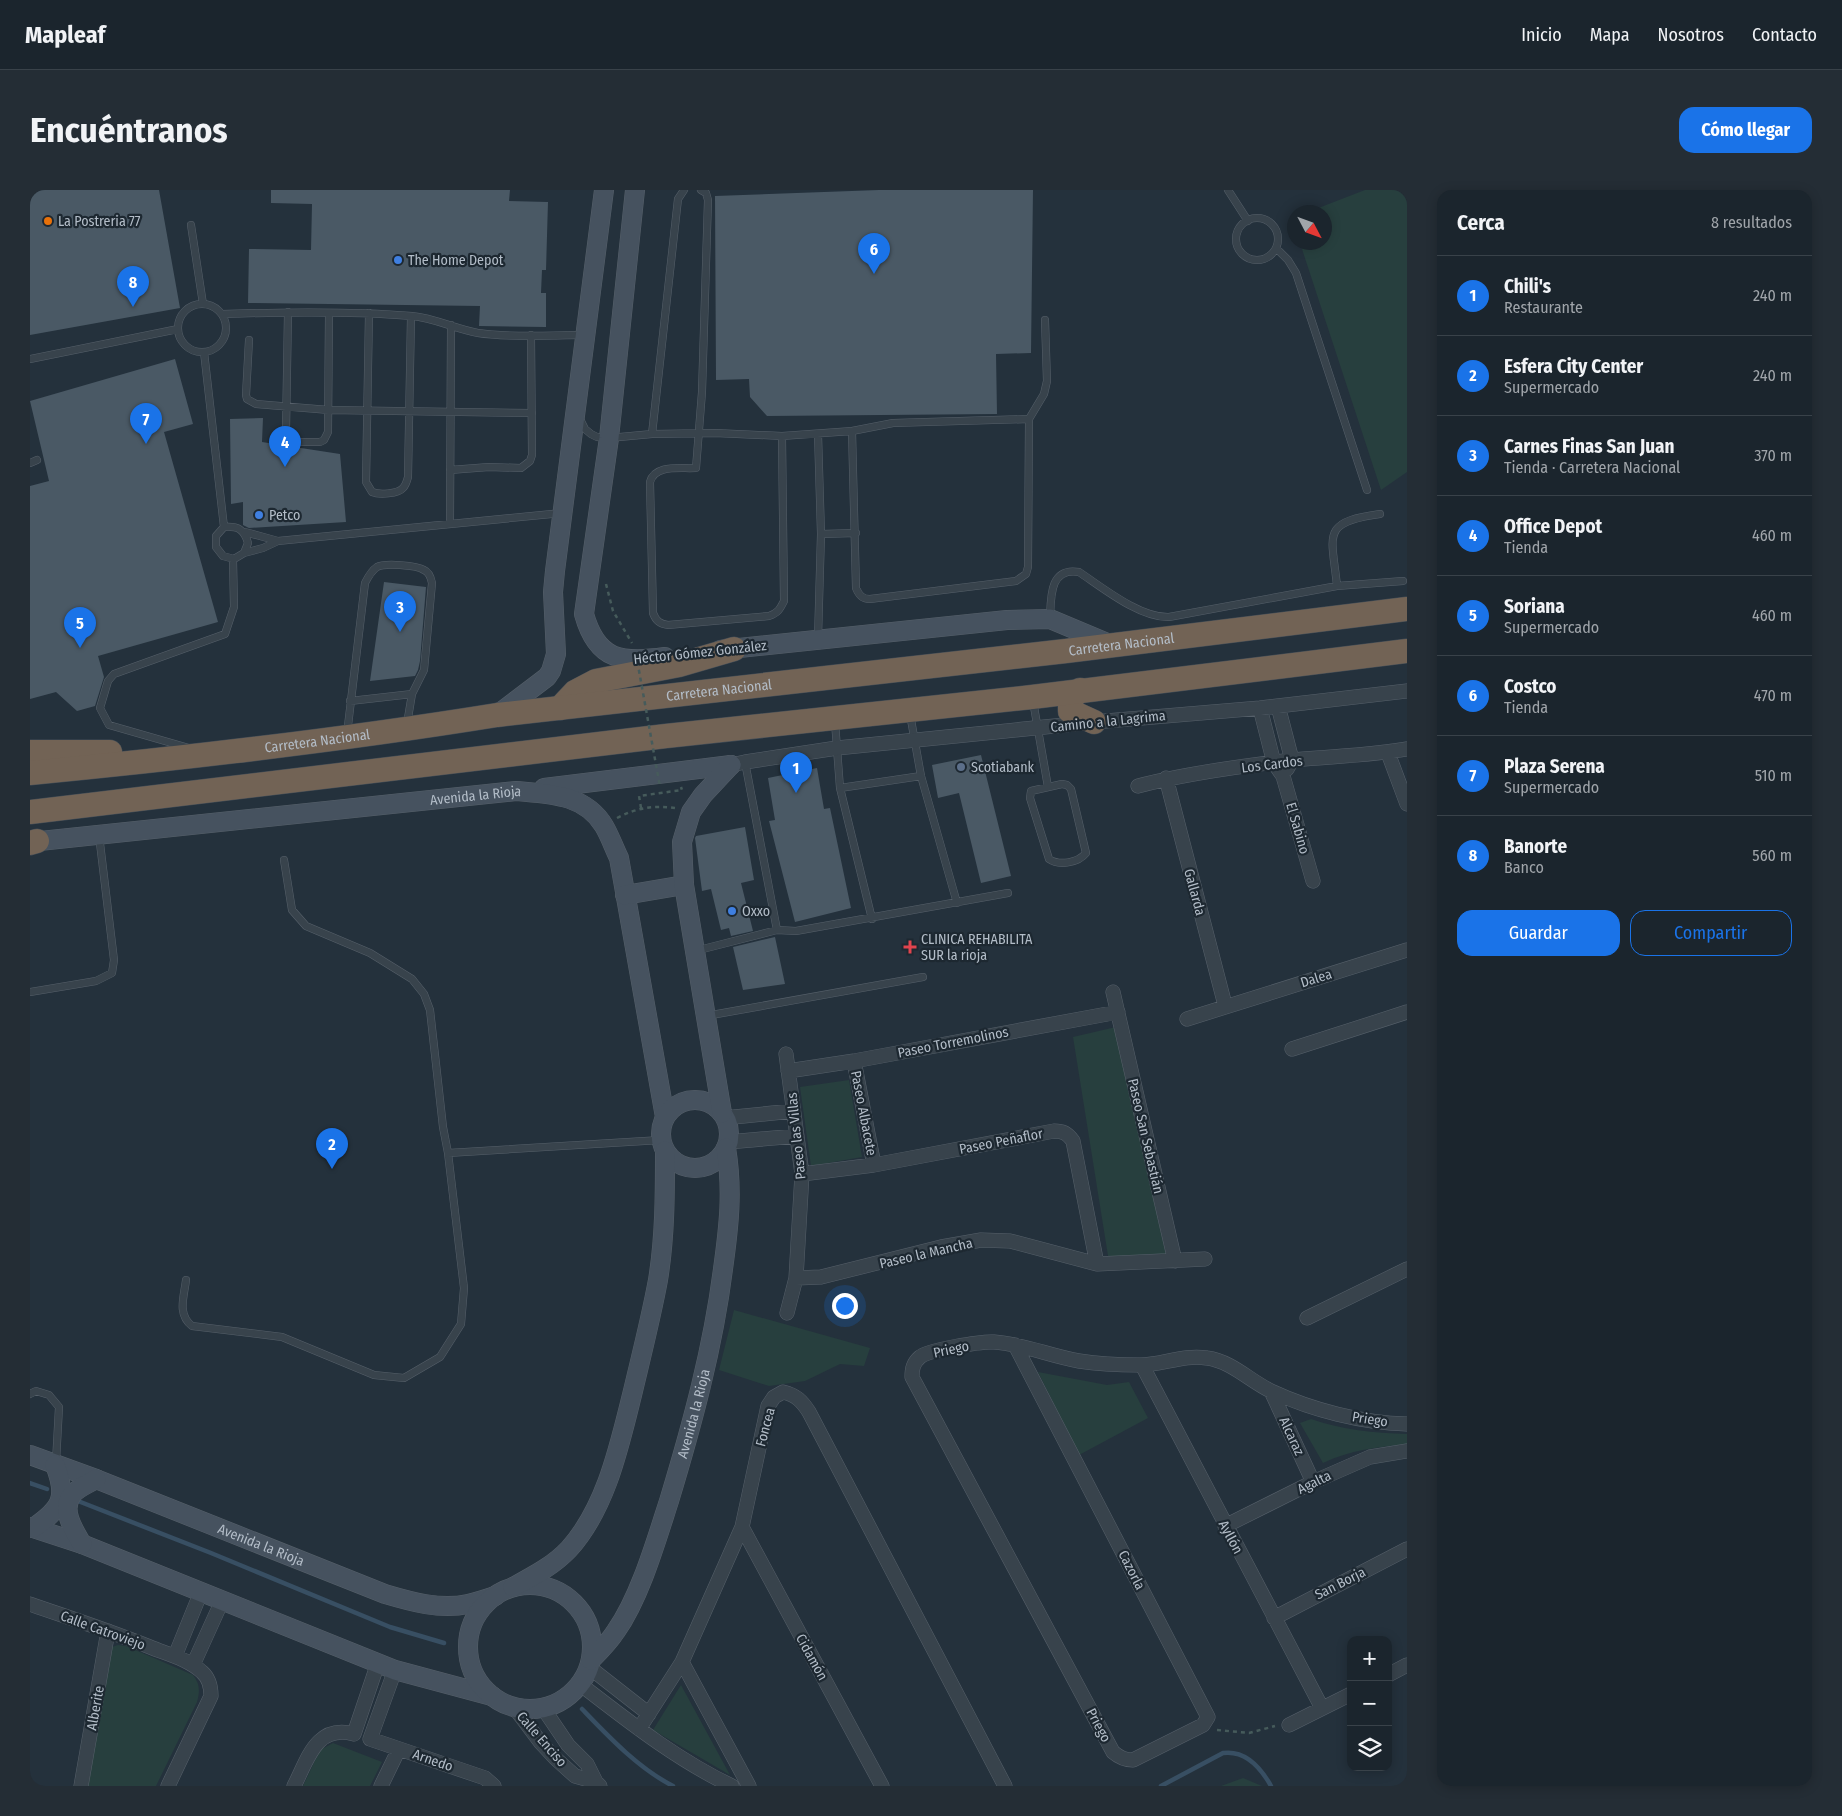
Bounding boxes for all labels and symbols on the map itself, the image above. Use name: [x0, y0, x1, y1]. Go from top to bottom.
north arrow: [1287, 205, 1332, 250]
place label: La Postreria 77: [58, 213, 141, 230]
marker: La Postreria 77: [42, 215, 54, 227]
pin: 6: [858, 233, 890, 274]
place label: The Home Depot: [408, 252, 504, 269]
marker: The Home Depot: [392, 254, 404, 266]
pin: 8: [117, 266, 149, 307]
pin: 7: [130, 403, 162, 444]
pin: 4: [269, 426, 301, 467]
place label: Petco: [269, 507, 300, 524]
marker: Petco: [253, 509, 265, 521]
pin: 3: [384, 591, 416, 632]
pin: 5: [64, 607, 96, 648]
street label: Carretera Nacional: [1068, 630, 1175, 660]
street label: Héctor Gómez González: [633, 637, 768, 668]
street label: Carretera Nacional: [665, 676, 773, 705]
street label: Camino a la Lagrima: [1050, 707, 1167, 736]
street label: Carretera Nacional: [264, 726, 371, 757]
pin: 1: [780, 752, 812, 793]
street label: Los Cardos: [1240, 752, 1304, 777]
place label: Scotiabank: [971, 759, 1035, 776]
marker: Scotiabank: [955, 761, 967, 773]
street label: Avenida la Rioja: [429, 783, 522, 809]
street label: El Sabino: [1282, 800, 1313, 856]
street label: Gallarda: [1180, 867, 1209, 918]
place label: Oxxo: [742, 903, 770, 920]
marker: Oxxo: [726, 905, 738, 917]
place label: CLINICA REHABILITA SUR la rioja: [921, 931, 1033, 964]
marker: CLINICA REHABILITA SUR la rioja: [903, 940, 917, 954]
street label: Dalea: [1298, 966, 1334, 991]
street label: Paseo Torremolinos: [896, 1023, 1010, 1062]
street label: Paseo Albacete: [847, 1069, 880, 1157]
street label: Paseo San Sebastián: [1124, 1077, 1167, 1195]
street label: Paseo las Villas: [783, 1092, 810, 1180]
street label: Paseo Peñaflor: [958, 1125, 1044, 1158]
pin: 2: [316, 1128, 348, 1169]
street label: Paseo la Mancha: [878, 1234, 974, 1272]
your location: [832, 1293, 858, 1319]
street label: Priego: [932, 1337, 971, 1362]
street label: Avenida la Rioja: [674, 1367, 714, 1460]
street label: Foncea: [752, 1406, 779, 1449]
street label: Priego: [1351, 1408, 1389, 1431]
street label: Alcaraz: [1275, 1414, 1308, 1459]
street label: Agalta: [1295, 1467, 1334, 1498]
street label: Ayllón: [1215, 1517, 1246, 1557]
street label: Avenida la Rioja: [215, 1520, 307, 1570]
street label: Cazorla: [1114, 1548, 1149, 1593]
street label: San Borja: [1312, 1563, 1369, 1603]
street label: Calle Catroviejo: [58, 1607, 148, 1654]
street label: Cidamón: [792, 1631, 831, 1683]
street label: Alberite: [83, 1684, 108, 1732]
street label: Priego: [1083, 1705, 1115, 1745]
street label: Calle Enciso: [513, 1708, 570, 1771]
street label: Arnedo: [410, 1746, 455, 1775]

